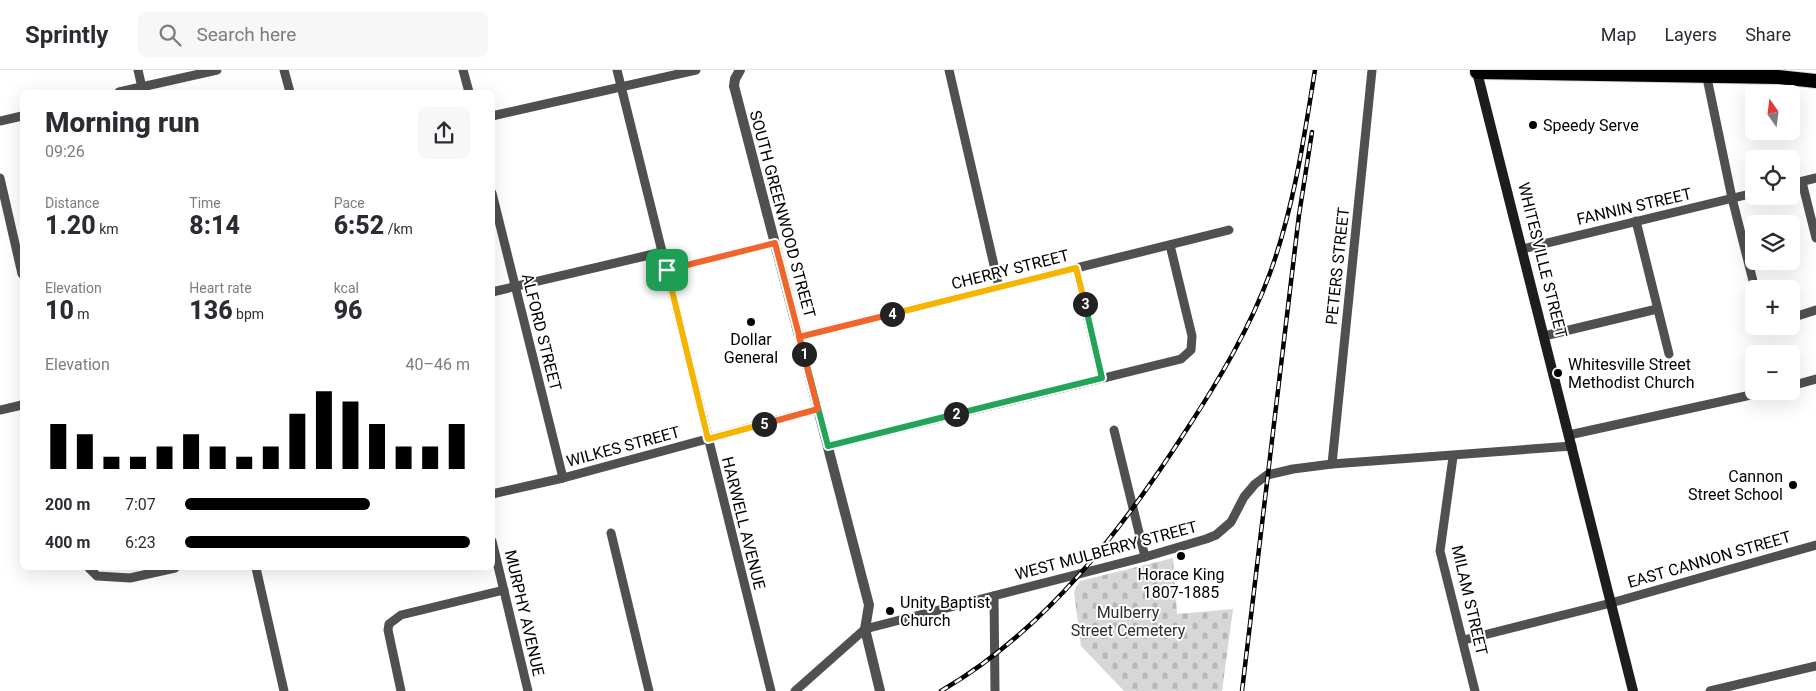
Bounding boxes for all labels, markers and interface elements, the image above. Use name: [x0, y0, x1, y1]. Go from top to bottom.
search box: [138, 12, 488, 57]
text: Sprintly: [25, 21, 108, 49]
icon: search: [156, 21, 184, 49]
text: Search here: [196, 23, 296, 46]
text: Map: [1601, 24, 1636, 45]
text: Layers: [1664, 24, 1717, 45]
text: Share: [1745, 24, 1791, 45]
north arrow: [1745, 85, 1800, 140]
map controls: [1745, 85, 1800, 400]
text: Morning run: [45, 106, 200, 139]
button: share: [418, 107, 470, 159]
street label: SOUTH GREENWOOD STREET: [746, 108, 819, 320]
place label: Speedy Serve: [1543, 116, 1639, 135]
marker: Speedy Serve: [1527, 119, 1539, 131]
text: 09:26: [45, 142, 85, 161]
button: locate: [1745, 150, 1800, 205]
street label: WHITESVILLE STREET: [1514, 180, 1571, 340]
street label: FANNIN STREET: [1575, 184, 1694, 229]
text: Distance: [45, 195, 100, 211]
text: Time: [189, 195, 221, 211]
text: Pace: [334, 195, 365, 211]
street label: PETERS STREET: [1322, 206, 1353, 326]
text: 1.20: [45, 211, 96, 240]
text: 8:14: [189, 211, 240, 240]
text: 6:52: [334, 211, 384, 240]
button: layers: [1745, 215, 1800, 270]
text: km: [96, 221, 119, 237]
text: /km: [384, 221, 413, 237]
street label: CHERRY STREET: [949, 246, 1071, 293]
pin: [646, 249, 688, 291]
icon: arrive: [653, 256, 681, 284]
street label: ALFORD STREET: [518, 272, 565, 393]
text: Elevation: [45, 280, 102, 296]
text: Heart rate: [189, 280, 252, 296]
text: kcal: [334, 280, 359, 296]
button: +: [1745, 280, 1800, 335]
pin: 3: [1072, 292, 1098, 316]
text: 10: [45, 296, 74, 325]
text: 136: [189, 296, 233, 325]
text: 96: [334, 296, 363, 325]
text: 3: [1081, 296, 1090, 312]
pin: 4: [880, 302, 904, 326]
text: m: [74, 306, 90, 322]
text: bpm: [233, 306, 264, 322]
text: 4: [888, 306, 897, 322]
marker: Dollar General: [745, 316, 757, 328]
place label: Dollar General: [724, 330, 778, 367]
pin: 1: [792, 342, 816, 366]
button: −: [1745, 345, 1800, 400]
text: 1: [800, 346, 809, 362]
text: Elevation: [45, 355, 110, 374]
text: 40–46 m: [406, 355, 470, 374]
place label: Whitesville Street Methodist Church: [1568, 355, 1695, 392]
marker: Whitesville Street Methodist Church: [1552, 367, 1564, 379]
pin: 2: [944, 402, 968, 426]
text: 2: [952, 406, 961, 422]
pin: 5: [752, 412, 776, 436]
text: 5: [760, 416, 769, 432]
street label: WILKES STREET: [564, 422, 682, 471]
street label: HARWELL AVENUE: [718, 455, 769, 592]
place label: Cannon Street School: [1688, 467, 1783, 504]
marker: Cannon Street School: [1787, 479, 1799, 491]
text: 200 m: [45, 495, 90, 514]
text: 7:07: [125, 495, 156, 514]
street label: WEST MULBERRY STREET: [1013, 517, 1200, 584]
street label: EAST CANNON STREET: [1625, 527, 1793, 592]
text: 400 m: [45, 533, 90, 552]
text: 6:23: [125, 533, 156, 552]
street label: MILAM STREET: [1448, 543, 1491, 657]
street label: MURPHY AVENUE: [501, 548, 548, 678]
marker: Horace King 1807-1885: [1175, 550, 1187, 562]
place label: Horace King 1807-1885: [1138, 565, 1224, 602]
place label: Unity Baptist Church: [900, 593, 990, 630]
park label: Mulberry Street Cemetery: [1071, 603, 1186, 640]
marker: Unity Baptist Church: [884, 605, 896, 617]

